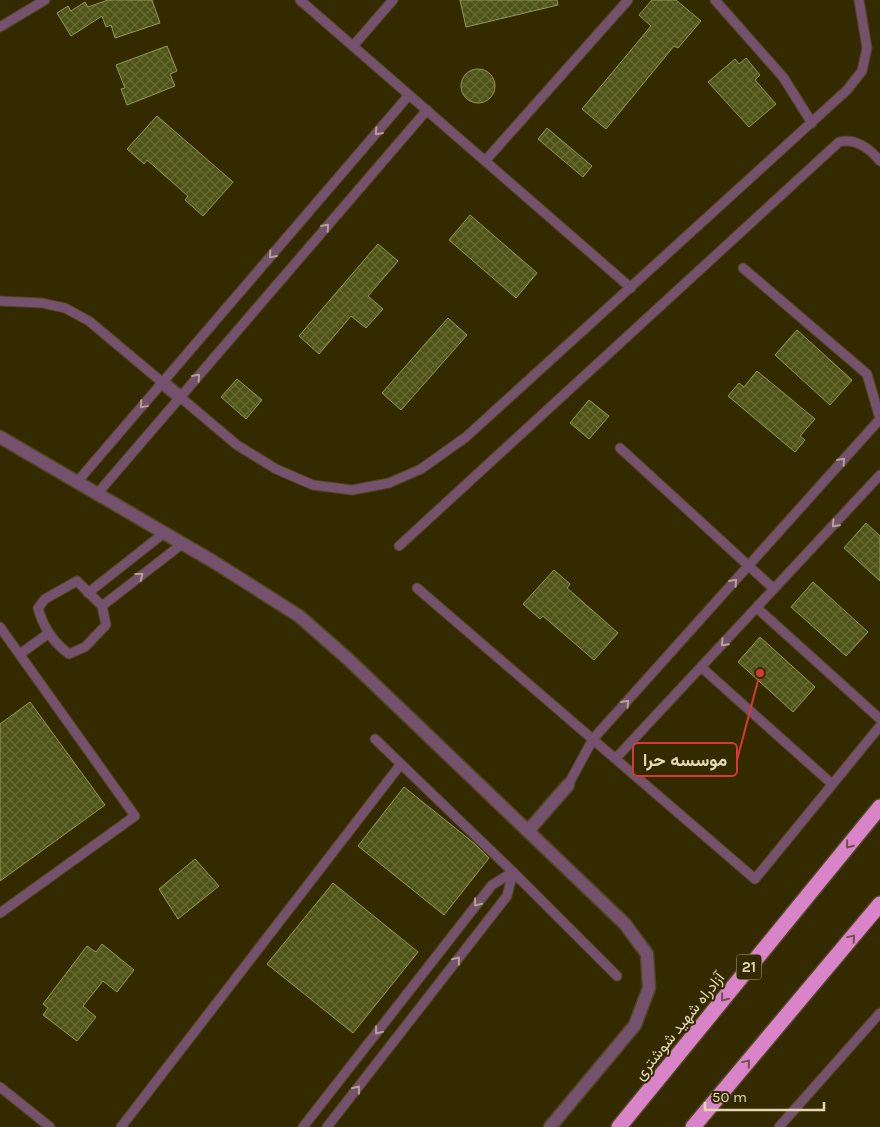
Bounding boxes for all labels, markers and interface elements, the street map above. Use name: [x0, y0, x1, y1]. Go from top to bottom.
one-way arrow: [374, 127, 383, 136]
one-way arrow: [320, 224, 329, 233]
one-way arrow: [268, 250, 277, 259]
one-way arrow: [192, 374, 200, 383]
one-way arrow: [140, 400, 149, 409]
one-way arrow: [837, 457, 846, 466]
one-way arrow: [832, 518, 841, 527]
one-way arrow: [134, 574, 143, 582]
one-way arrow: [728, 578, 737, 587]
one-way arrow: [721, 637, 730, 646]
one-way arrow: [620, 699, 629, 708]
callout: موسسه حرا: [633, 743, 737, 776]
text: موسسه حرا: [643, 749, 727, 771]
one-way arrow: [847, 839, 855, 848]
one-way arrow: [475, 897, 483, 906]
one-way arrow: [846, 935, 855, 944]
road number: 21: [736, 954, 762, 980]
one-way arrow: [451, 956, 460, 966]
street label: آزادراه شهید شوشتری: [630, 967, 730, 1084]
one-way arrow: [722, 992, 730, 1001]
one-way arrow: [374, 1026, 383, 1035]
one-way arrow: [742, 1060, 750, 1069]
scale bar: [705, 1080, 824, 1112]
one-way arrow: [352, 1085, 361, 1094]
text: 50 m: [712, 1088, 747, 1106]

